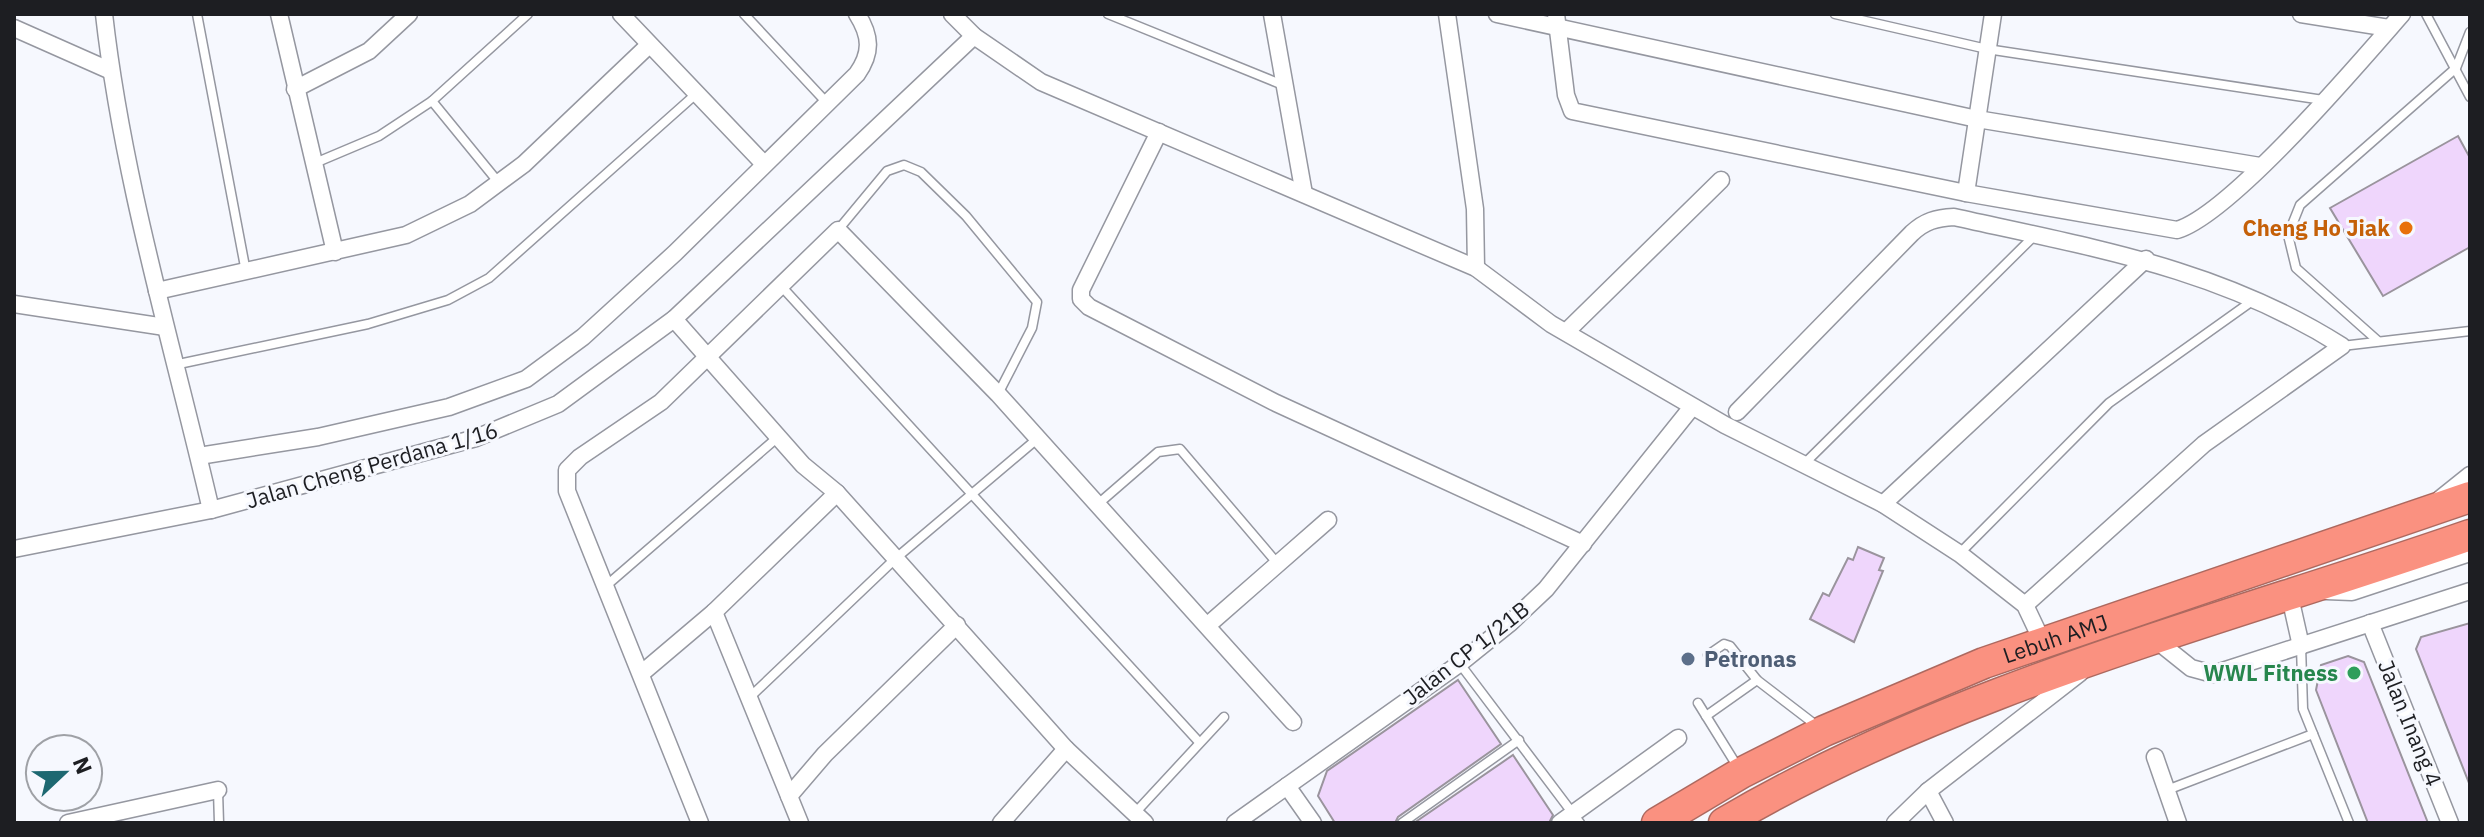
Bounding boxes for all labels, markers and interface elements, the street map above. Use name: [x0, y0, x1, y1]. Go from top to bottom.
place label: Cheng Ho Jiak: [2242, 213, 2390, 242]
marker: Cheng Ho Jiak: [2397, 219, 2415, 237]
street label: Jalan Cheng Perdana 1/16: [243, 415, 501, 514]
street label: Jalan CP 1/21B: [1396, 594, 1535, 711]
street label: Lebuh AMJ: [1999, 607, 2111, 670]
place label: Petronas: [1704, 644, 1797, 673]
marker: Petronas: [1679, 650, 1697, 668]
street label: Jalan Inang 4: [2372, 655, 2449, 790]
place label: WWL Fitness: [2203, 658, 2338, 687]
marker: WWL Fitness: [2345, 664, 2363, 682]
north arrow: [24, 733, 104, 813]
text: N: [67, 753, 99, 778]

